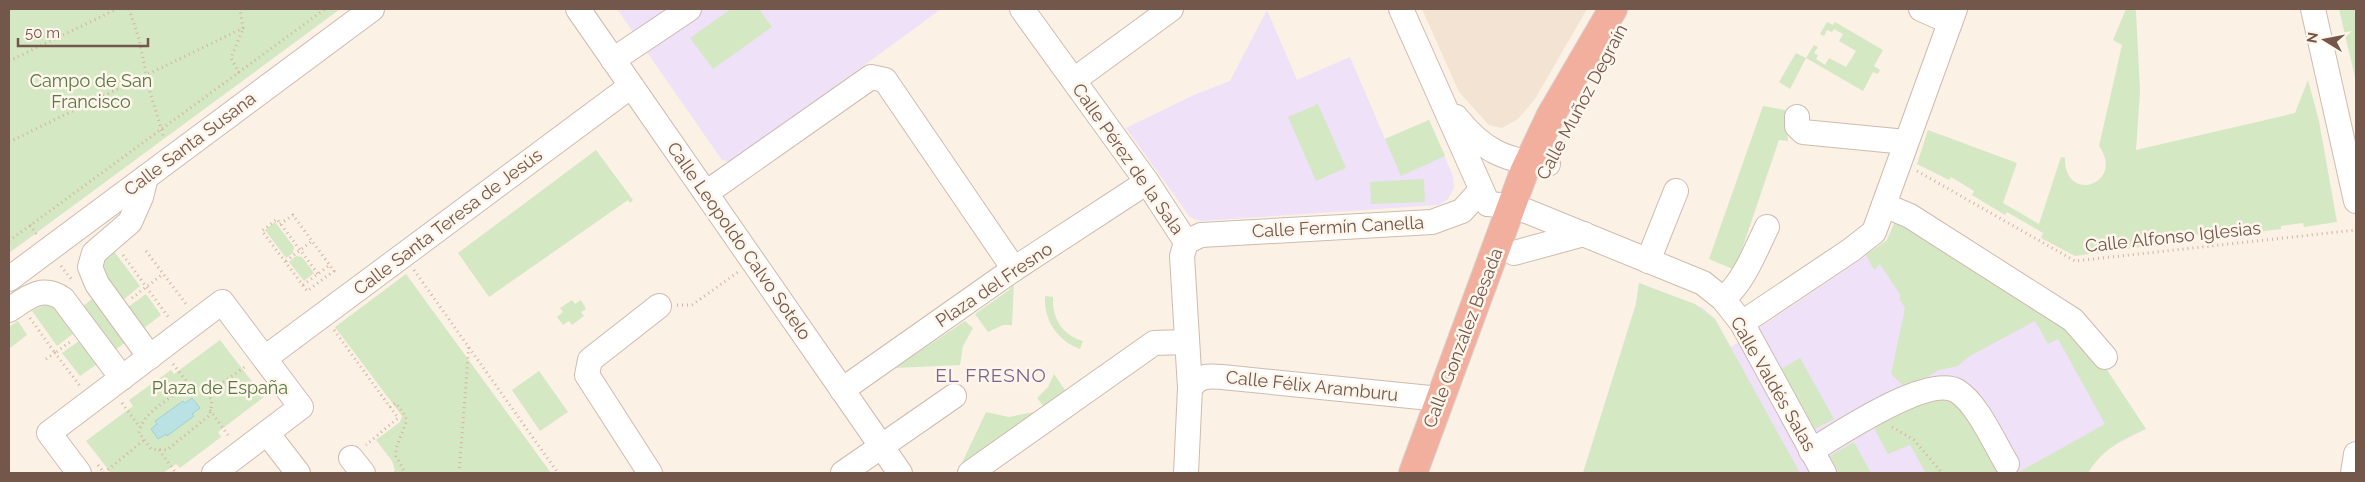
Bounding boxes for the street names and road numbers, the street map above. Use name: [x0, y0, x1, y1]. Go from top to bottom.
street label: Calle Muñoz Degraín: [1532, 20, 1631, 183]
street label: Calle Pérez de la Sala: [1068, 79, 1189, 238]
street label: Calle Santa Susana: [120, 87, 260, 200]
street label: Calle Leopoldo Calvo Sotelo: [663, 138, 816, 344]
street label: Calle Santa Teresa de Jesús: [349, 144, 546, 299]
street label: Calle Fermín Canella: [1251, 212, 1425, 241]
street label: Calle Alfonso Iglesias: [2084, 217, 2262, 256]
street label: Plaza del Fresno: [931, 238, 1056, 331]
street label: Calle González Besada: [1419, 245, 1507, 431]
street label: Calle Valdés Salas: [1726, 313, 1821, 455]
street label: Calle Félix Aramburu: [1225, 366, 1399, 405]

